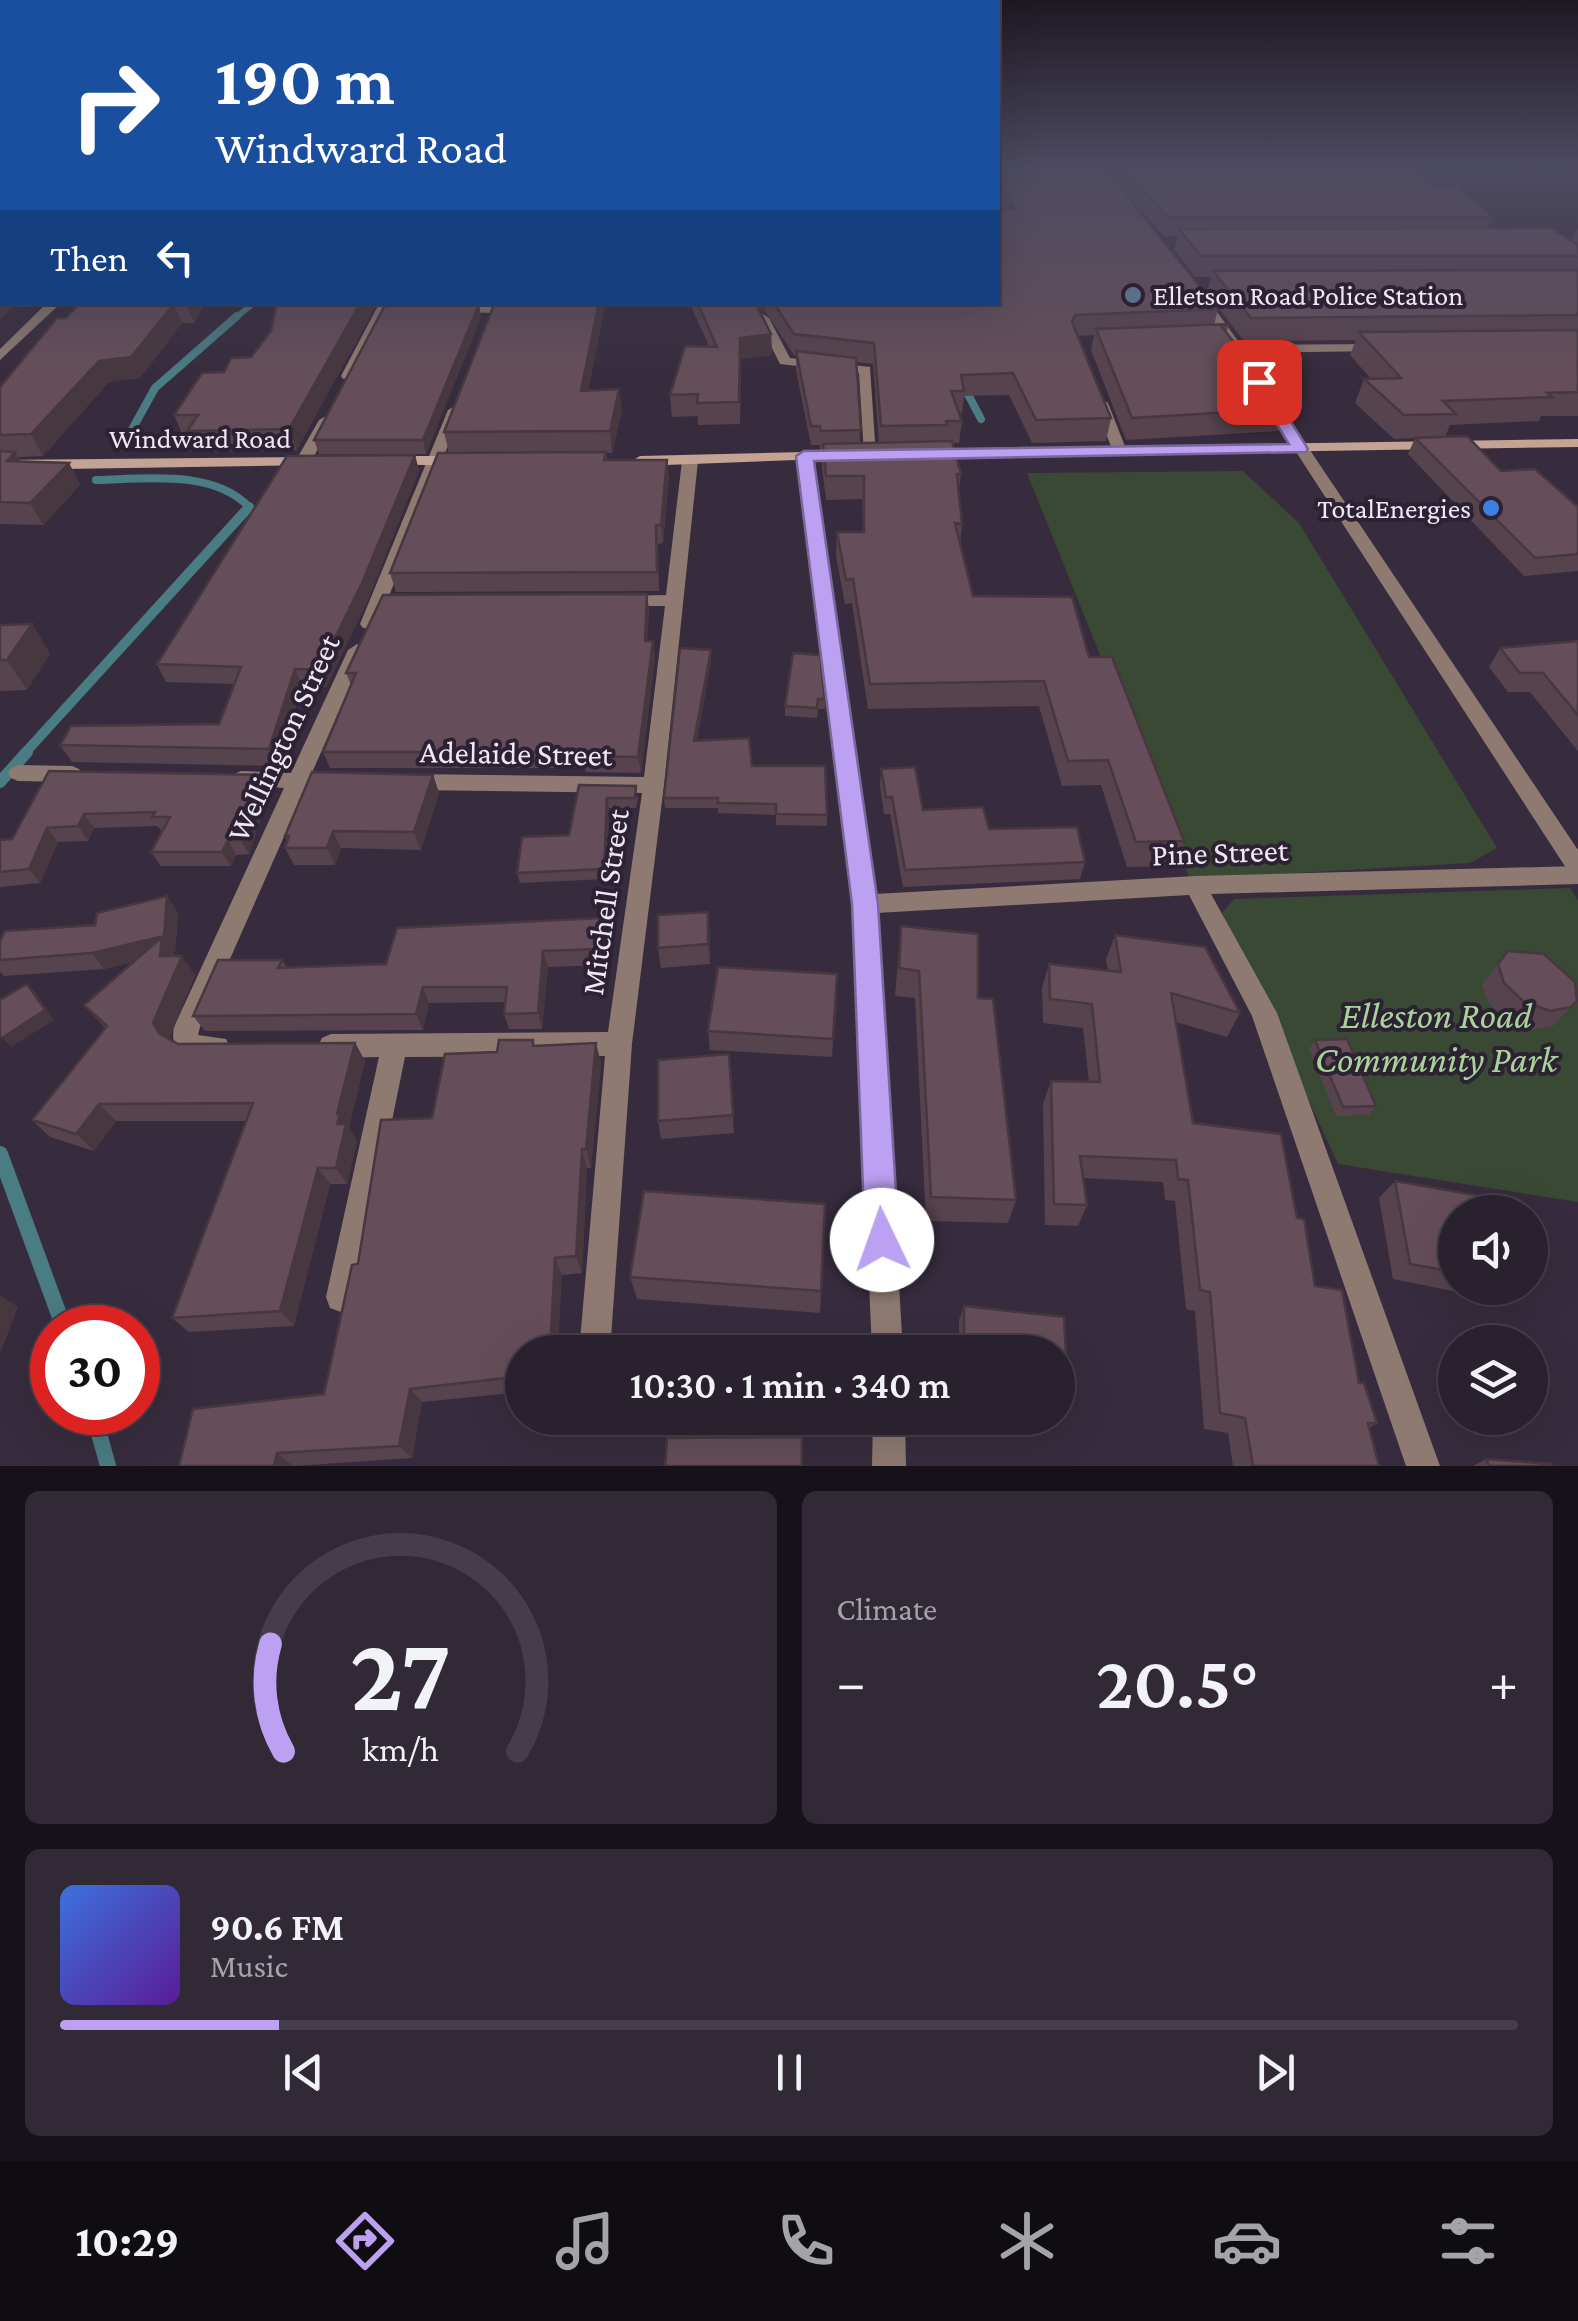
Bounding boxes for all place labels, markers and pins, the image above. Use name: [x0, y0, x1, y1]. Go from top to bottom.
place label: Elletson Road Police Station: [1153, 280, 1463, 311]
marker: Elletson Road Police Station: [1122, 284, 1144, 306]
pin: [1217, 340, 1302, 425]
place label: TotalEnergies: [1317, 493, 1471, 524]
marker: TotalEnergies: [1480, 497, 1502, 519]

